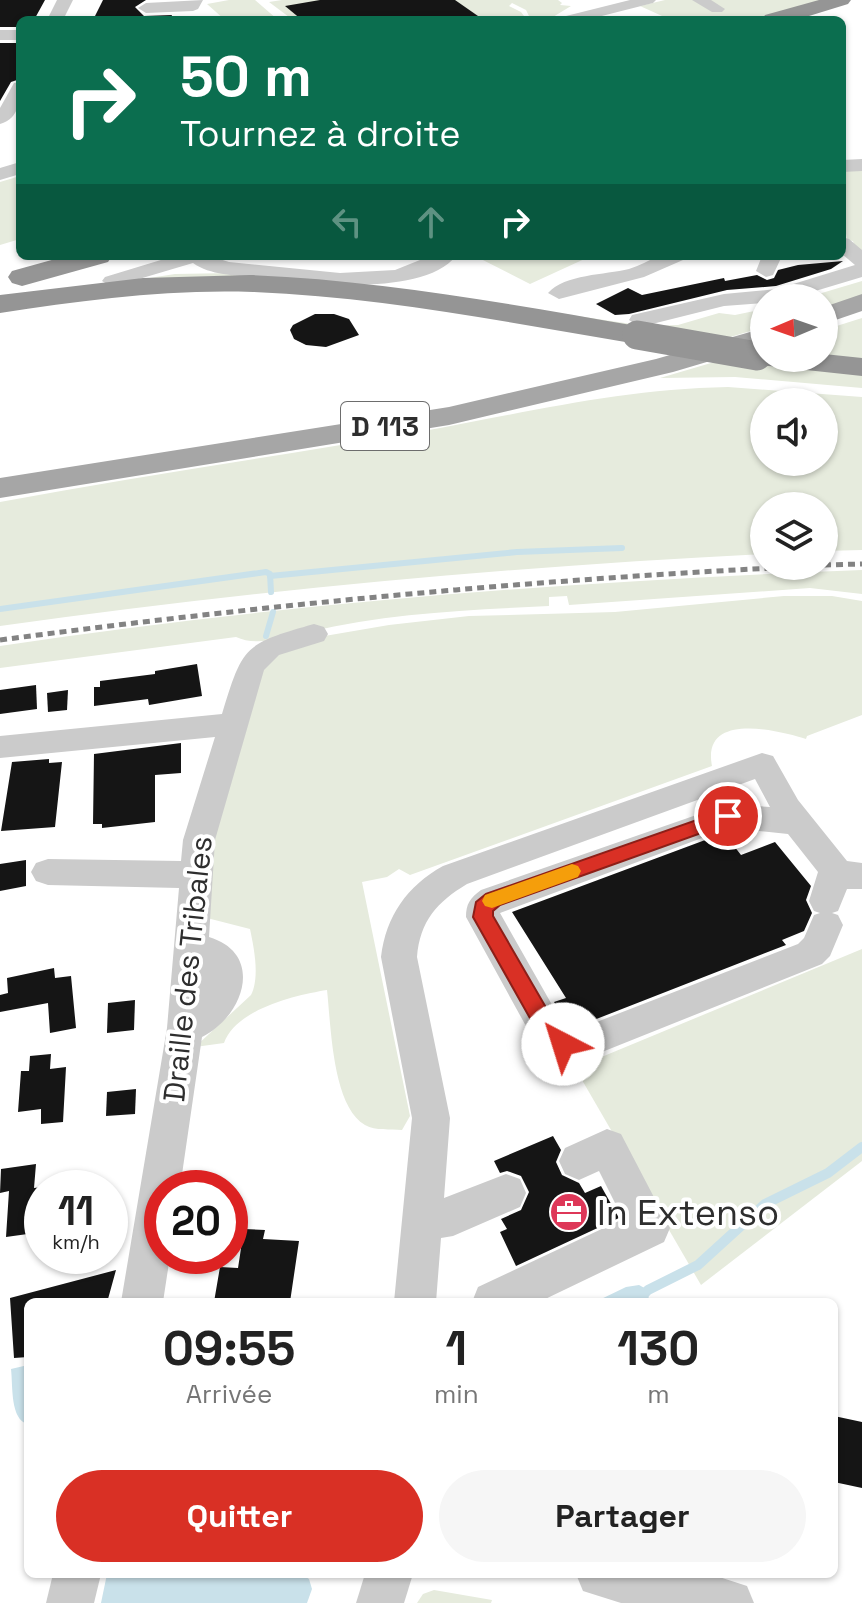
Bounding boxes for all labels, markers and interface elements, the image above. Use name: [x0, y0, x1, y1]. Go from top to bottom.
text: 50 m: [180, 41, 312, 112]
icon: right: [48, 48, 152, 152]
text: Tournez à droite: [180, 111, 461, 157]
icon: left: [325, 200, 369, 244]
icon: ahead: [409, 200, 453, 244]
icon: right: [493, 200, 537, 244]
north arrow: [750, 284, 838, 372]
map controls: [750, 284, 838, 580]
button: sound: [750, 388, 838, 476]
road number: D 113: [341, 402, 429, 450]
button: layers: [750, 492, 838, 580]
pin: [694, 782, 762, 850]
icon: arrive: [706, 794, 750, 838]
street label: Draille des Tribales: [154, 834, 221, 1104]
position arrow: [521, 1002, 605, 1086]
speed limit sign: 20: [144, 1170, 248, 1274]
text: 11: [58, 1186, 94, 1237]
place label: In Extenso: [597, 1190, 779, 1236]
office icon: In Extenso: [548, 1191, 590, 1233]
text: km/h: [52, 1229, 100, 1255]
text: 09:55: [163, 1318, 295, 1379]
text: 1: [445, 1318, 467, 1379]
text: 130: [617, 1318, 699, 1379]
text: Arrivée: [186, 1377, 272, 1411]
text: min: [434, 1377, 479, 1411]
text: m: [647, 1377, 670, 1411]
button: Quitter: [56, 1470, 423, 1562]
button: Partager: [439, 1470, 806, 1562]

